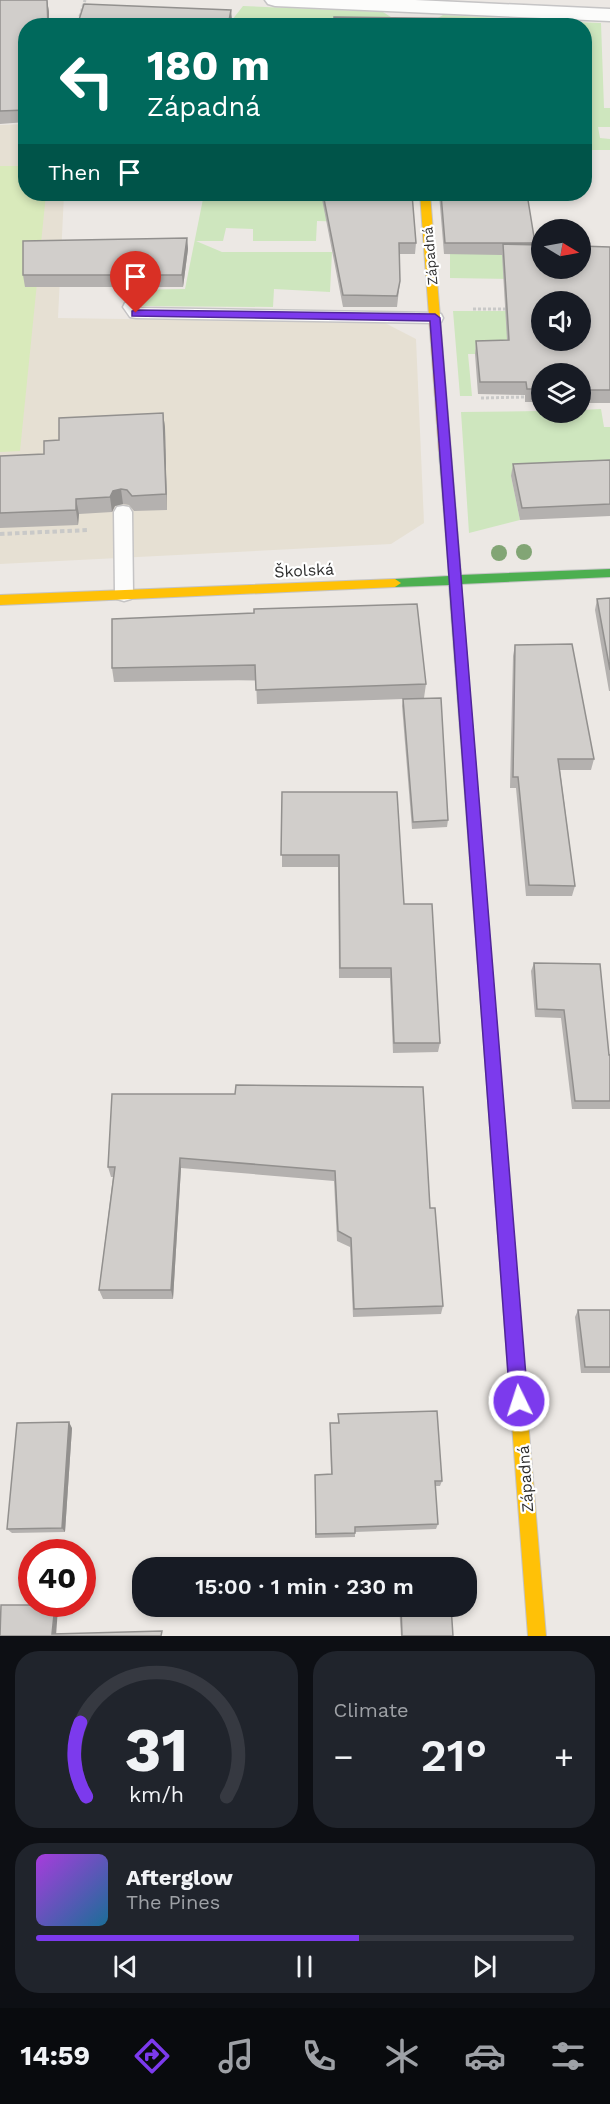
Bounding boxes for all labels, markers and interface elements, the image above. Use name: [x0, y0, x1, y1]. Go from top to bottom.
text: 180 m: [147, 41, 270, 90]
icon: left: [48, 42, 126, 120]
text: Západná: [147, 91, 260, 123]
icon: arrive: [113, 156, 146, 189]
text: Then: [48, 160, 101, 185]
north arrow: [531, 219, 591, 279]
map controls: [531, 219, 591, 423]
street label: Západná: [419, 226, 441, 286]
pin: [110, 251, 161, 313]
icon: arrive: [119, 260, 152, 293]
button: sound: [531, 291, 591, 351]
button: layers: [531, 363, 591, 423]
street label: Školská: [274, 559, 334, 582]
position arrow: [487, 1369, 551, 1433]
street label: Západná: [514, 1445, 537, 1513]
speed limit sign: 40: [18, 1539, 96, 1617]
text: 15:00 · 1 min · 230 m: [195, 1574, 414, 1599]
text: Climate: [334, 1698, 409, 1722]
text: 31: [124, 1713, 188, 1786]
text: 21°: [420, 1729, 487, 1782]
text: −: [334, 1737, 353, 1776]
text: +: [554, 1737, 574, 1776]
text: km/h: [129, 1782, 184, 1807]
text: Afterglow: [126, 1865, 233, 1890]
text: The Pines: [126, 1890, 220, 1914]
icon: previous: [109, 1950, 142, 1983]
icon: pause: [288, 1950, 321, 1983]
icon: next: [468, 1950, 501, 1983]
icon: directions: [131, 2035, 173, 2077]
icon: music: [215, 2035, 257, 2077]
icon: phone: [298, 2035, 340, 2077]
icon: climate: [381, 2035, 423, 2077]
icon: car: [464, 2035, 506, 2077]
icon: filters: [547, 2035, 589, 2077]
text: 14:59: [21, 2040, 90, 2072]

